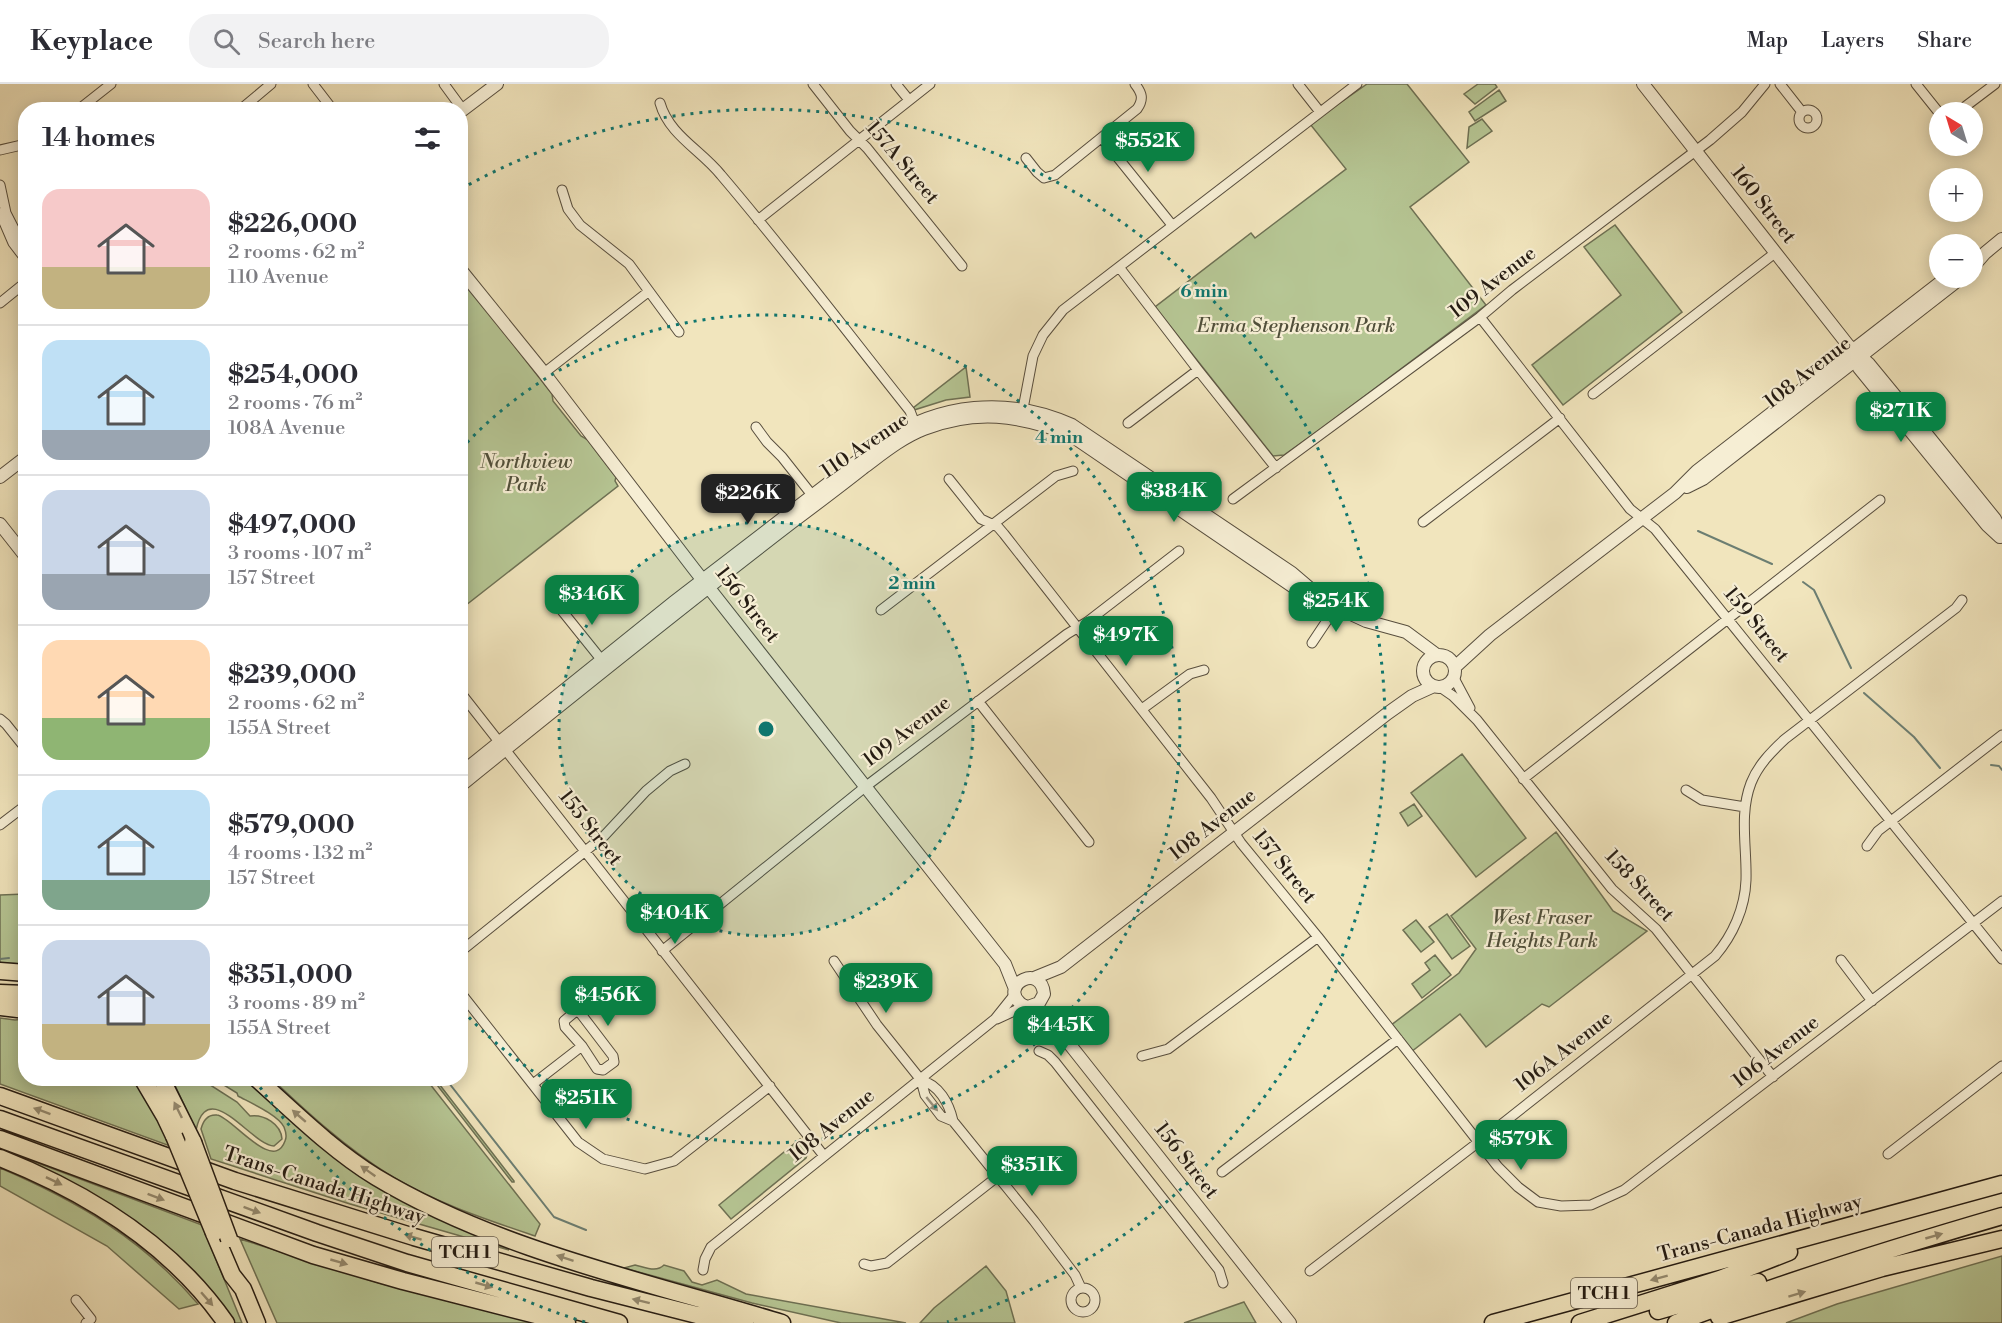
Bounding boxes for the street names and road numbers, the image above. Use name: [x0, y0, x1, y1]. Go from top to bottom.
street label: 157A Street: [860, 116, 944, 210]
street label: 160 Street: [1725, 161, 1801, 249]
street label: 109 Avenue: [1445, 241, 1541, 325]
street label: 108 Avenue: [1760, 331, 1856, 415]
street label: 110 Avenue: [816, 408, 914, 484]
street label: 156 Street: [709, 562, 785, 648]
street label: 159 Street: [1718, 582, 1794, 668]
street label: 109 Avenue: [858, 691, 956, 773]
street label: 108 Avenue: [1165, 783, 1261, 867]
street label: 155 Street: [553, 785, 627, 871]
street label: 157 Street: [1247, 825, 1321, 909]
street label: 158 Street: [1599, 844, 1679, 928]
street label: 106A Avenue: [1510, 1006, 1618, 1098]
street label: 106 Avenue: [1728, 1010, 1824, 1094]
street label: 108 Avenue: [784, 1084, 880, 1168]
street label: 156 Street: [1148, 1118, 1224, 1204]
street label: Trans-Canada Highway: [220, 1142, 428, 1231]
street label: Trans-Canada Highway: [1655, 1190, 1865, 1268]
road number: TCH 1: [432, 1237, 498, 1267]
road number: TCH 1: [1571, 1278, 1637, 1308]

